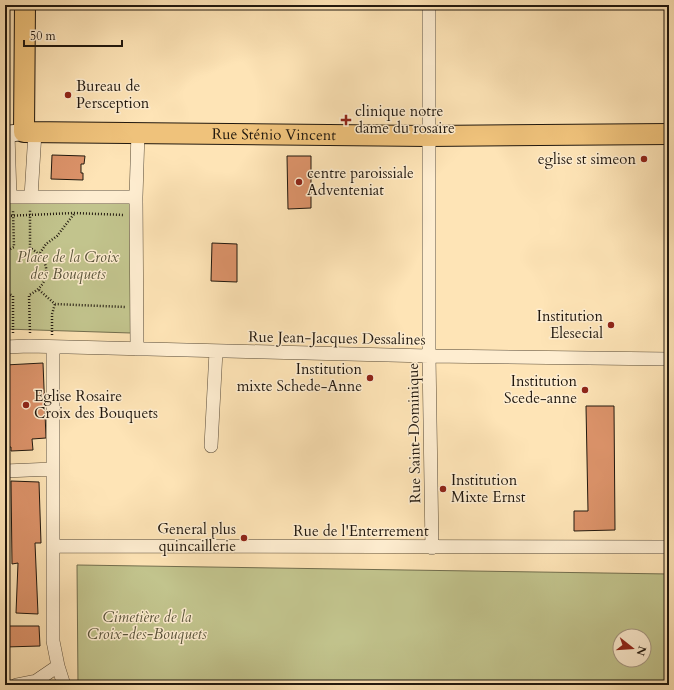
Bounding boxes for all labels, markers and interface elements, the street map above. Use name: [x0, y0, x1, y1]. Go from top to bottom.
scale bar: [24, 22, 122, 48]
text: 50 m: [30, 28, 57, 44]
place label: Bureau de Persception: [76, 76, 150, 113]
marker: Bureau de Persception: [63, 90, 73, 100]
place label: clinique notre dame du rosaire: [355, 101, 455, 138]
marker: clinique notre dame du rosaire: [340, 114, 352, 126]
street label: Rue Sténio Vincent: [212, 124, 336, 145]
place label: eglise st simeon: [538, 149, 636, 169]
marker: eglise st simeon: [639, 154, 649, 164]
place label: centre paroissiale Adventeniat: [307, 163, 414, 200]
marker: centre paroissiale Adventeniat: [294, 177, 304, 187]
park label: Place de la Croix des Bouquets: [17, 247, 120, 284]
place label: Institution Elesecial: [537, 306, 603, 343]
marker: Institution Elesecial: [606, 320, 616, 330]
street label: Rue Jean-Jacques Dessalines: [248, 326, 426, 350]
place label: Institution mixte Schede-Anne: [237, 359, 362, 396]
street label: Rue Saint-Dominique: [403, 362, 425, 503]
place label: Institution Scede-anne: [504, 371, 577, 408]
marker: Institution mixte Schede-Anne: [365, 373, 375, 383]
marker: Institution Scede-anne: [580, 385, 590, 395]
place label: Eglise Rosaire Croix des Bouquets: [34, 386, 158, 423]
marker: Eglise Rosaire Croix des Bouquets: [21, 400, 31, 410]
place label: Institution Mixte Ernst: [451, 470, 526, 507]
marker: Institution Mixte Ernst: [438, 484, 448, 494]
place label: General plus quincaillerie: [157, 519, 236, 556]
street label: Rue de l'Enterrement: [293, 521, 429, 541]
marker: General plus quincaillerie: [239, 533, 249, 543]
park label: Cimetière de la Croix-des-Bouquets: [87, 607, 207, 644]
north arrow: [612, 628, 652, 668]
text: N: [632, 644, 650, 658]

